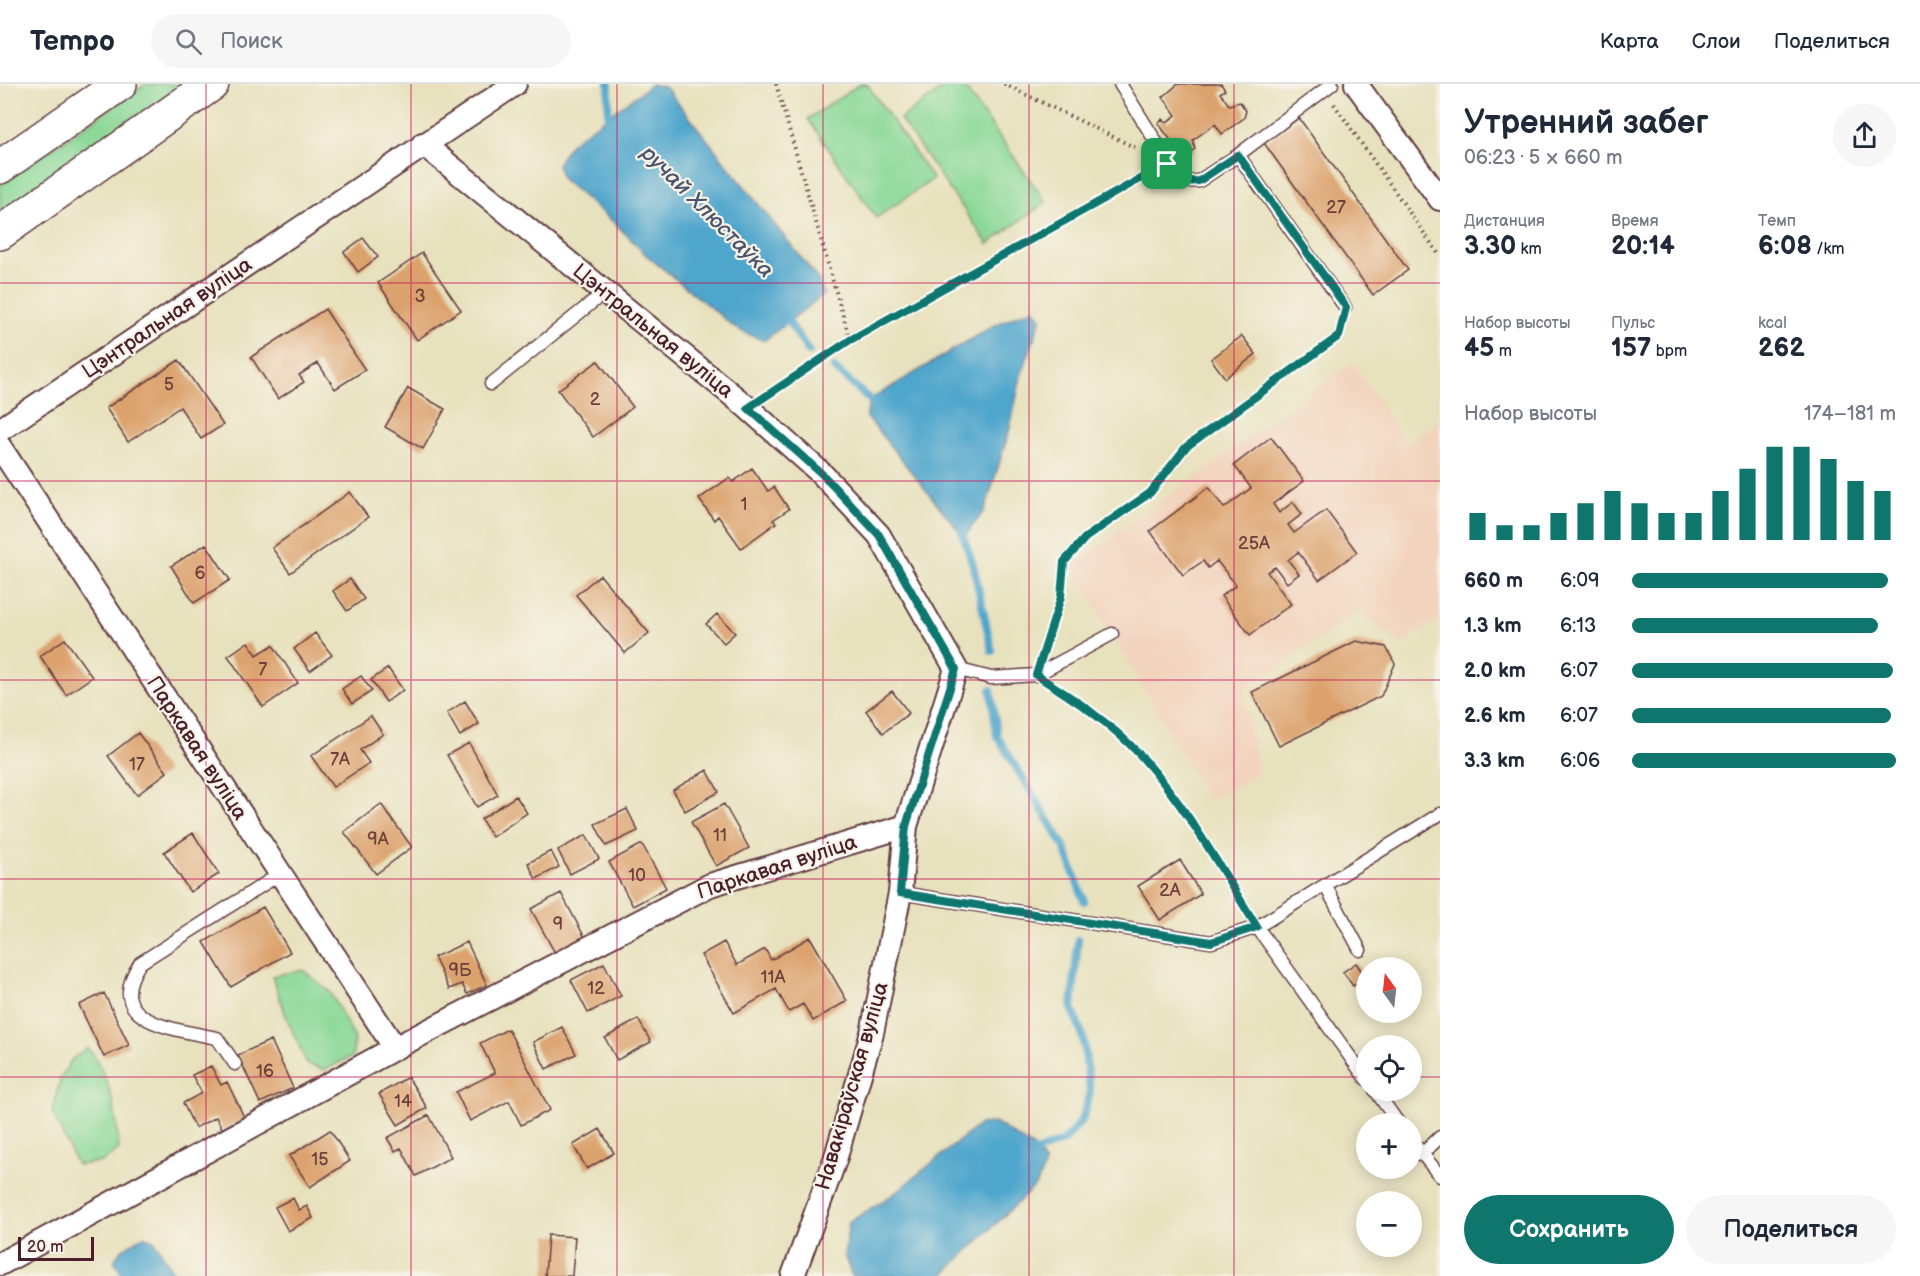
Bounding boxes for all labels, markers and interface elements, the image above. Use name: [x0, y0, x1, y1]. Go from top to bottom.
search box: [151, 14, 571, 68]
text: Tempo: [30, 25, 115, 58]
icon: search: [172, 25, 205, 58]
text: Поиск: [220, 28, 283, 55]
text: Карта: [1600, 29, 1659, 54]
text: Слои: [1692, 29, 1741, 54]
text: Поделиться: [1774, 29, 1890, 54]
text: Утренний забег: [1464, 103, 1709, 143]
button: share: [1833, 104, 1896, 167]
pin: [1141, 138, 1192, 189]
water label: ручай Хлюстаўка: [634, 139, 779, 284]
text: 06:23 · 5 × 660 m: [1464, 146, 1622, 170]
icon: arrive: [1150, 147, 1183, 180]
house number: 27: [1326, 197, 1346, 218]
text: Дистанция: [1464, 212, 1545, 231]
text: Время: [1611, 212, 1659, 231]
text: Темп: [1758, 212, 1796, 231]
text: 3.30: [1464, 231, 1516, 262]
text: 20:14: [1611, 231, 1675, 262]
text: 6:08: [1758, 231, 1812, 262]
text: km: [1516, 240, 1542, 259]
text: /km: [1812, 240, 1844, 259]
street label: Цэнтральная вуліца: [77, 252, 257, 384]
street label: Цэнтральная вуліца: [568, 259, 739, 404]
house number: 3: [414, 286, 426, 307]
text: Набор высоты: [1464, 314, 1571, 333]
text: Пульс: [1611, 314, 1655, 333]
text: kcal: [1758, 314, 1787, 333]
text: 45: [1464, 333, 1494, 364]
text: 157: [1611, 333, 1651, 364]
text: 262: [1758, 333, 1805, 364]
text: m: [1494, 342, 1512, 361]
text: bpm: [1651, 342, 1687, 361]
house number: 5: [164, 374, 174, 395]
house number: 2: [590, 389, 601, 410]
text: Набор высоты: [1464, 402, 1597, 426]
text: 174–181 m: [1804, 402, 1896, 426]
house number: 1: [741, 494, 747, 515]
house number: 25А: [1238, 533, 1270, 554]
house number: 6: [195, 563, 206, 584]
text: 660 m: [1464, 569, 1523, 593]
text: 6:09: [1560, 569, 1600, 593]
text: 1.3 km: [1464, 614, 1521, 638]
text: 6:13: [1560, 614, 1596, 638]
house number: 7: [259, 659, 268, 680]
text: 2.0 km: [1464, 659, 1526, 683]
text: 6:07: [1560, 659, 1598, 683]
street label: Паркавая вуліца: [141, 671, 253, 825]
text: 2.6 km: [1464, 704, 1525, 728]
text: 6:07: [1560, 704, 1598, 728]
house number: 7А: [330, 749, 350, 770]
text: 3.3 km: [1464, 749, 1525, 773]
text: 6:06: [1560, 749, 1600, 773]
house number: 17: [129, 754, 145, 775]
house number: 11: [713, 825, 727, 846]
house number: 9А: [367, 829, 389, 850]
street label: Паркавая вуліца: [694, 829, 861, 905]
house number: 10: [628, 865, 646, 886]
house number: 2А: [1159, 880, 1181, 901]
house number: 9: [553, 914, 563, 935]
north arrow: [1356, 957, 1422, 1023]
map controls: [1356, 957, 1422, 1257]
house number: 9Б: [449, 960, 472, 981]
house number: 11А: [761, 967, 786, 988]
house number: 12: [587, 978, 605, 999]
street label: Навакіраўская вуліца: [810, 979, 894, 1193]
button: locate: [1356, 1035, 1422, 1101]
house number: 16: [256, 1061, 274, 1082]
house number: 14: [394, 1091, 412, 1112]
button: +: [1356, 1113, 1422, 1179]
house number: 15: [311, 1149, 329, 1170]
button: −: [1356, 1191, 1422, 1257]
button: Сохранить: [1464, 1195, 1674, 1264]
button: Поделиться: [1686, 1195, 1896, 1264]
scale bar: [18, 1234, 94, 1262]
text: 20 m: [27, 1238, 63, 1257]

